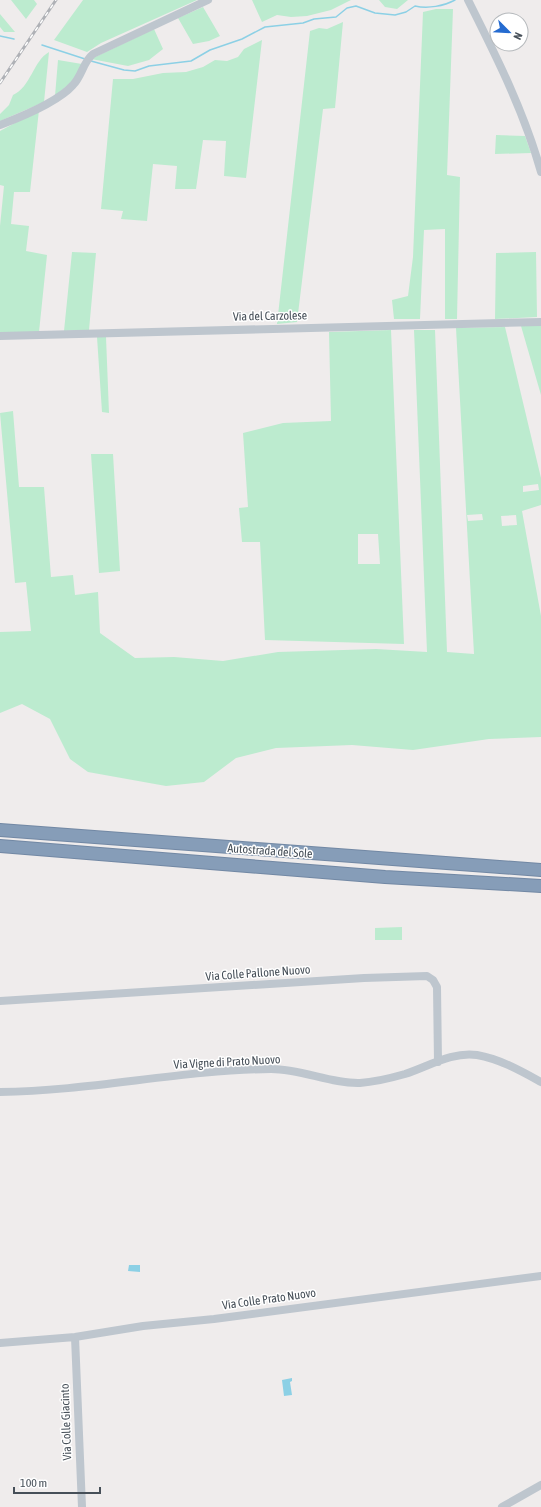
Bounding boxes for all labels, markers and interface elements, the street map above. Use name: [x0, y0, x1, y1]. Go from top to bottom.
north arrow: [489, 12, 529, 52]
text: N: [511, 31, 525, 41]
street label: Via del Carzolese: [233, 308, 307, 324]
street label: Autostrada del Sole: [227, 841, 313, 861]
street label: Via Colle Pallone Nuovo: [205, 962, 311, 984]
street label: Via Vigne di Prato Nuovo: [173, 1052, 281, 1072]
street label: Via Colle Prato Nuovo: [221, 1285, 317, 1313]
street label: Via Colle Giacinto: [58, 1383, 74, 1461]
scale bar: [14, 1469, 100, 1495]
text: 100 m: [20, 1476, 47, 1490]

